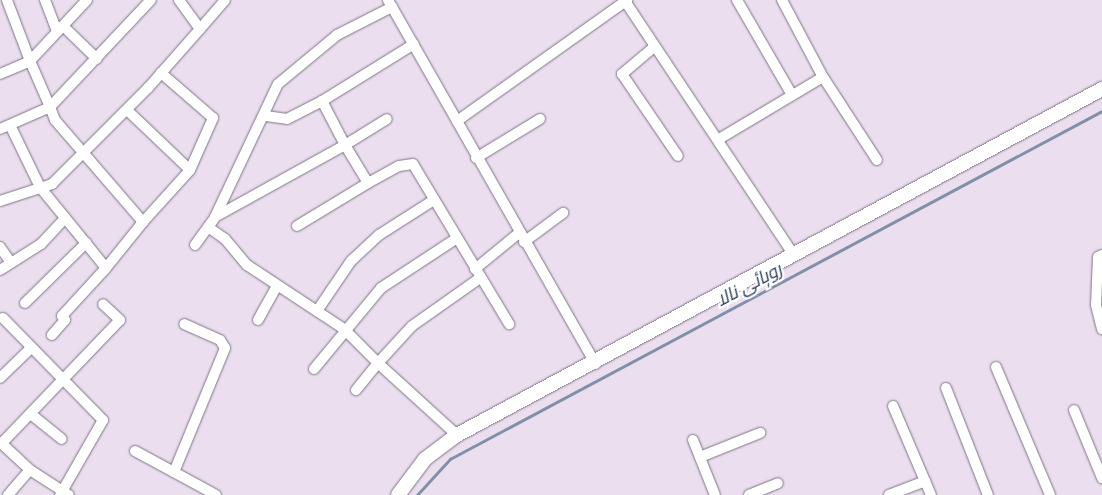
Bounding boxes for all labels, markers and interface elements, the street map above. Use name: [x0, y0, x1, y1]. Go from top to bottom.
water label: روہائی نالا: [712, 259, 786, 311]

